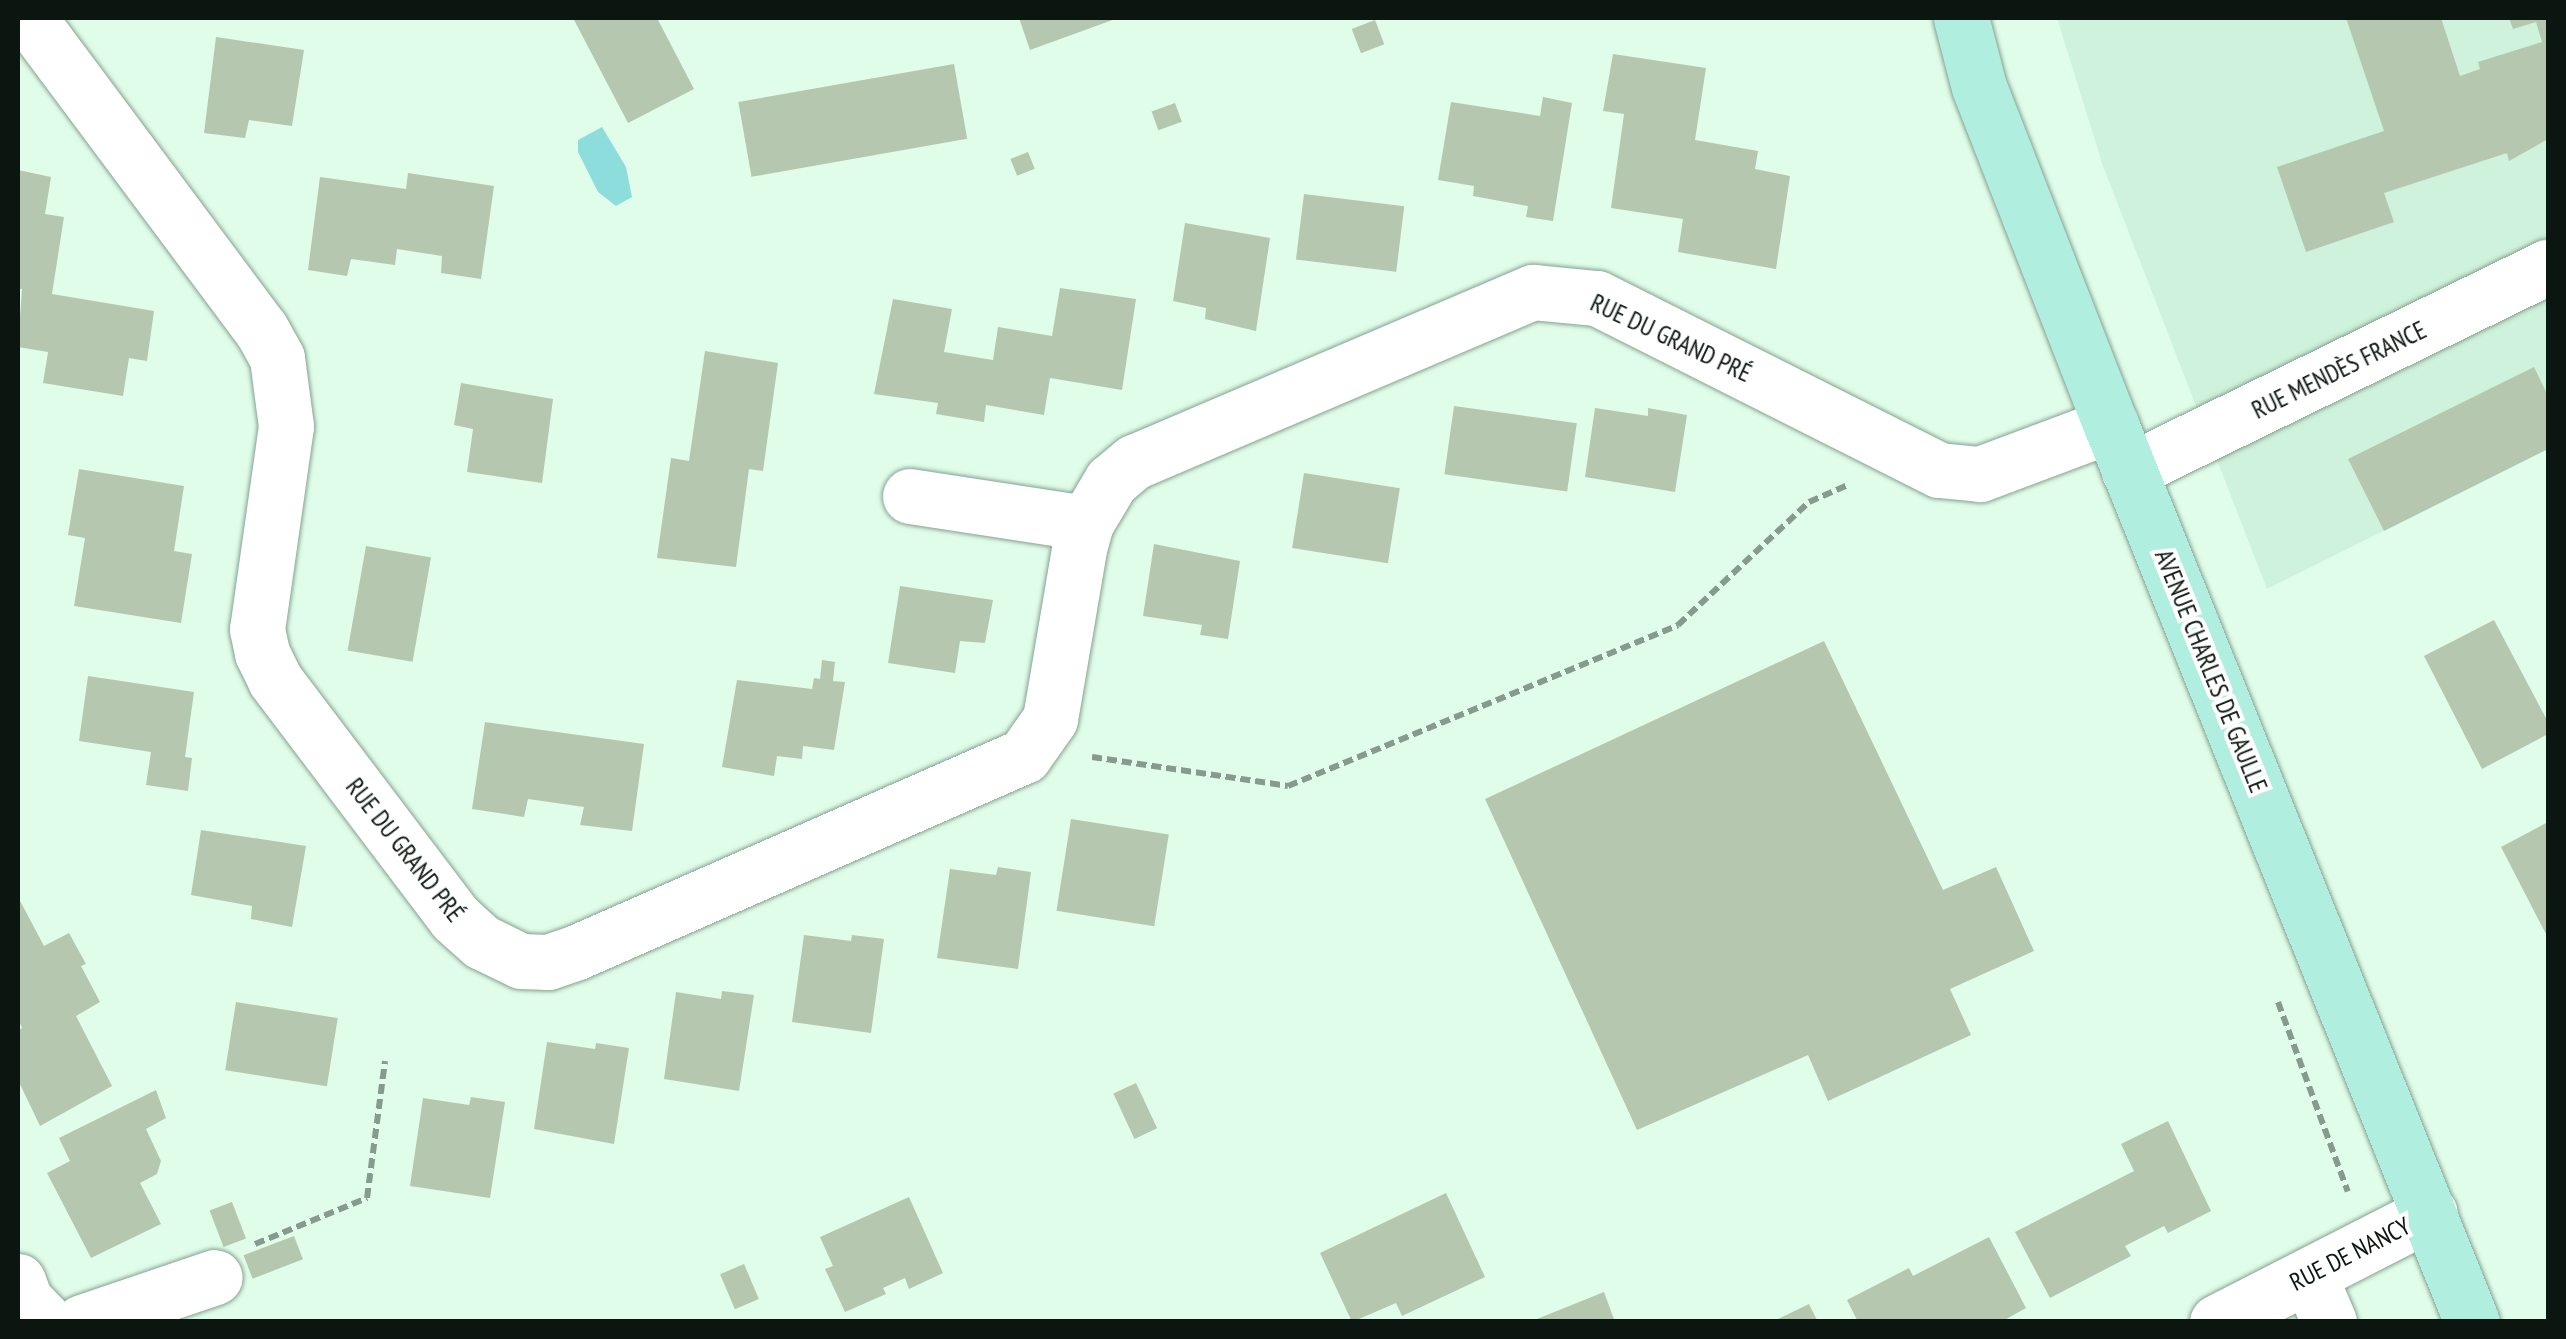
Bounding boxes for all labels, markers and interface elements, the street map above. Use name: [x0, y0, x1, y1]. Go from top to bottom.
street label: RUE DU GRAND PRÉ: [1586, 288, 1756, 388]
street label: RUE MENDÈS FRANCE: [2247, 315, 2431, 425]
street label: AVENUE CHARLES DE GAULLE: [2149, 545, 2273, 797]
street label: RUE DU GRAND PRÉ: [340, 772, 470, 928]
street label: RUE DE NANCY: [2285, 1211, 2415, 1297]

